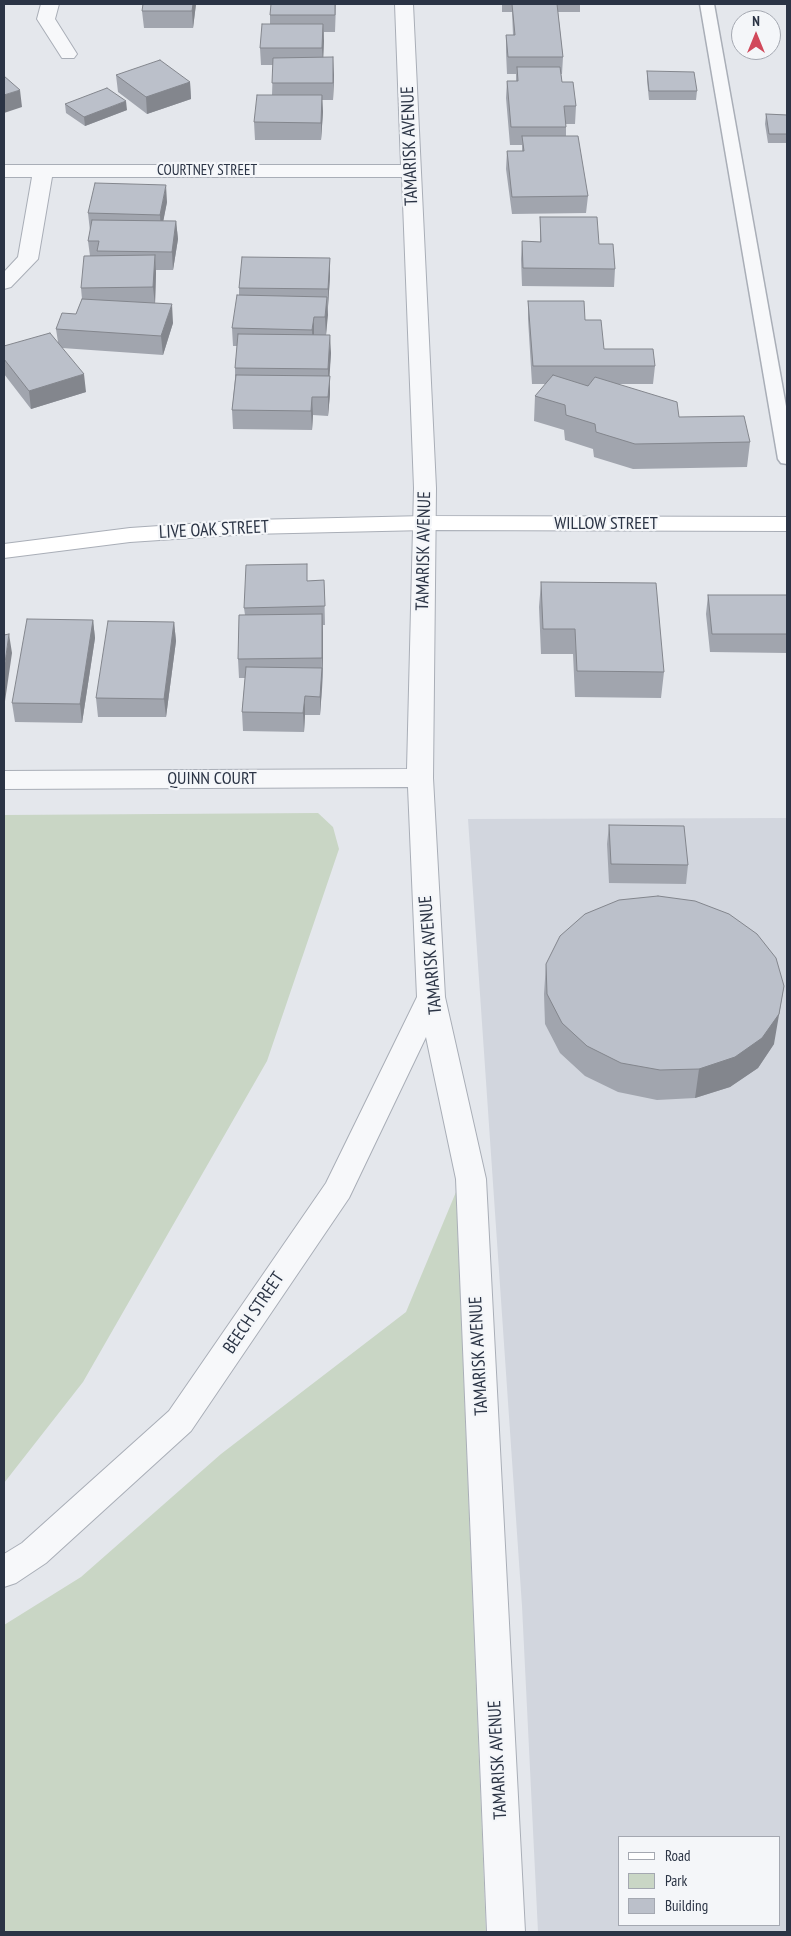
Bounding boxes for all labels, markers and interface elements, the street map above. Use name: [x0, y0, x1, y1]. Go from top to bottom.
north arrow: [731, 10, 781, 60]
text: N: [752, 12, 760, 30]
street label: TAMARISK AVENUE: [397, 86, 423, 206]
street label: COURTNEY STREET: [157, 162, 257, 180]
street label: TAMARISK AVENUE: [412, 491, 436, 611]
street label: WILLOW STREET: [554, 513, 658, 535]
street label: LIVE OAK STREET: [158, 516, 270, 544]
street label: QUINN COURT: [167, 768, 257, 790]
street label: TAMARISK AVENUE: [415, 895, 447, 1015]
street label: BEECH STREET: [219, 1268, 289, 1358]
street label: TAMARISK AVENUE: [465, 1296, 493, 1416]
street label: TAMARISK AVENUE: [484, 1700, 512, 1820]
legend: [618, 1836, 781, 1926]
text: Road: [665, 1846, 691, 1865]
text: Park: [665, 1871, 687, 1890]
text: Building: [665, 1896, 708, 1915]

